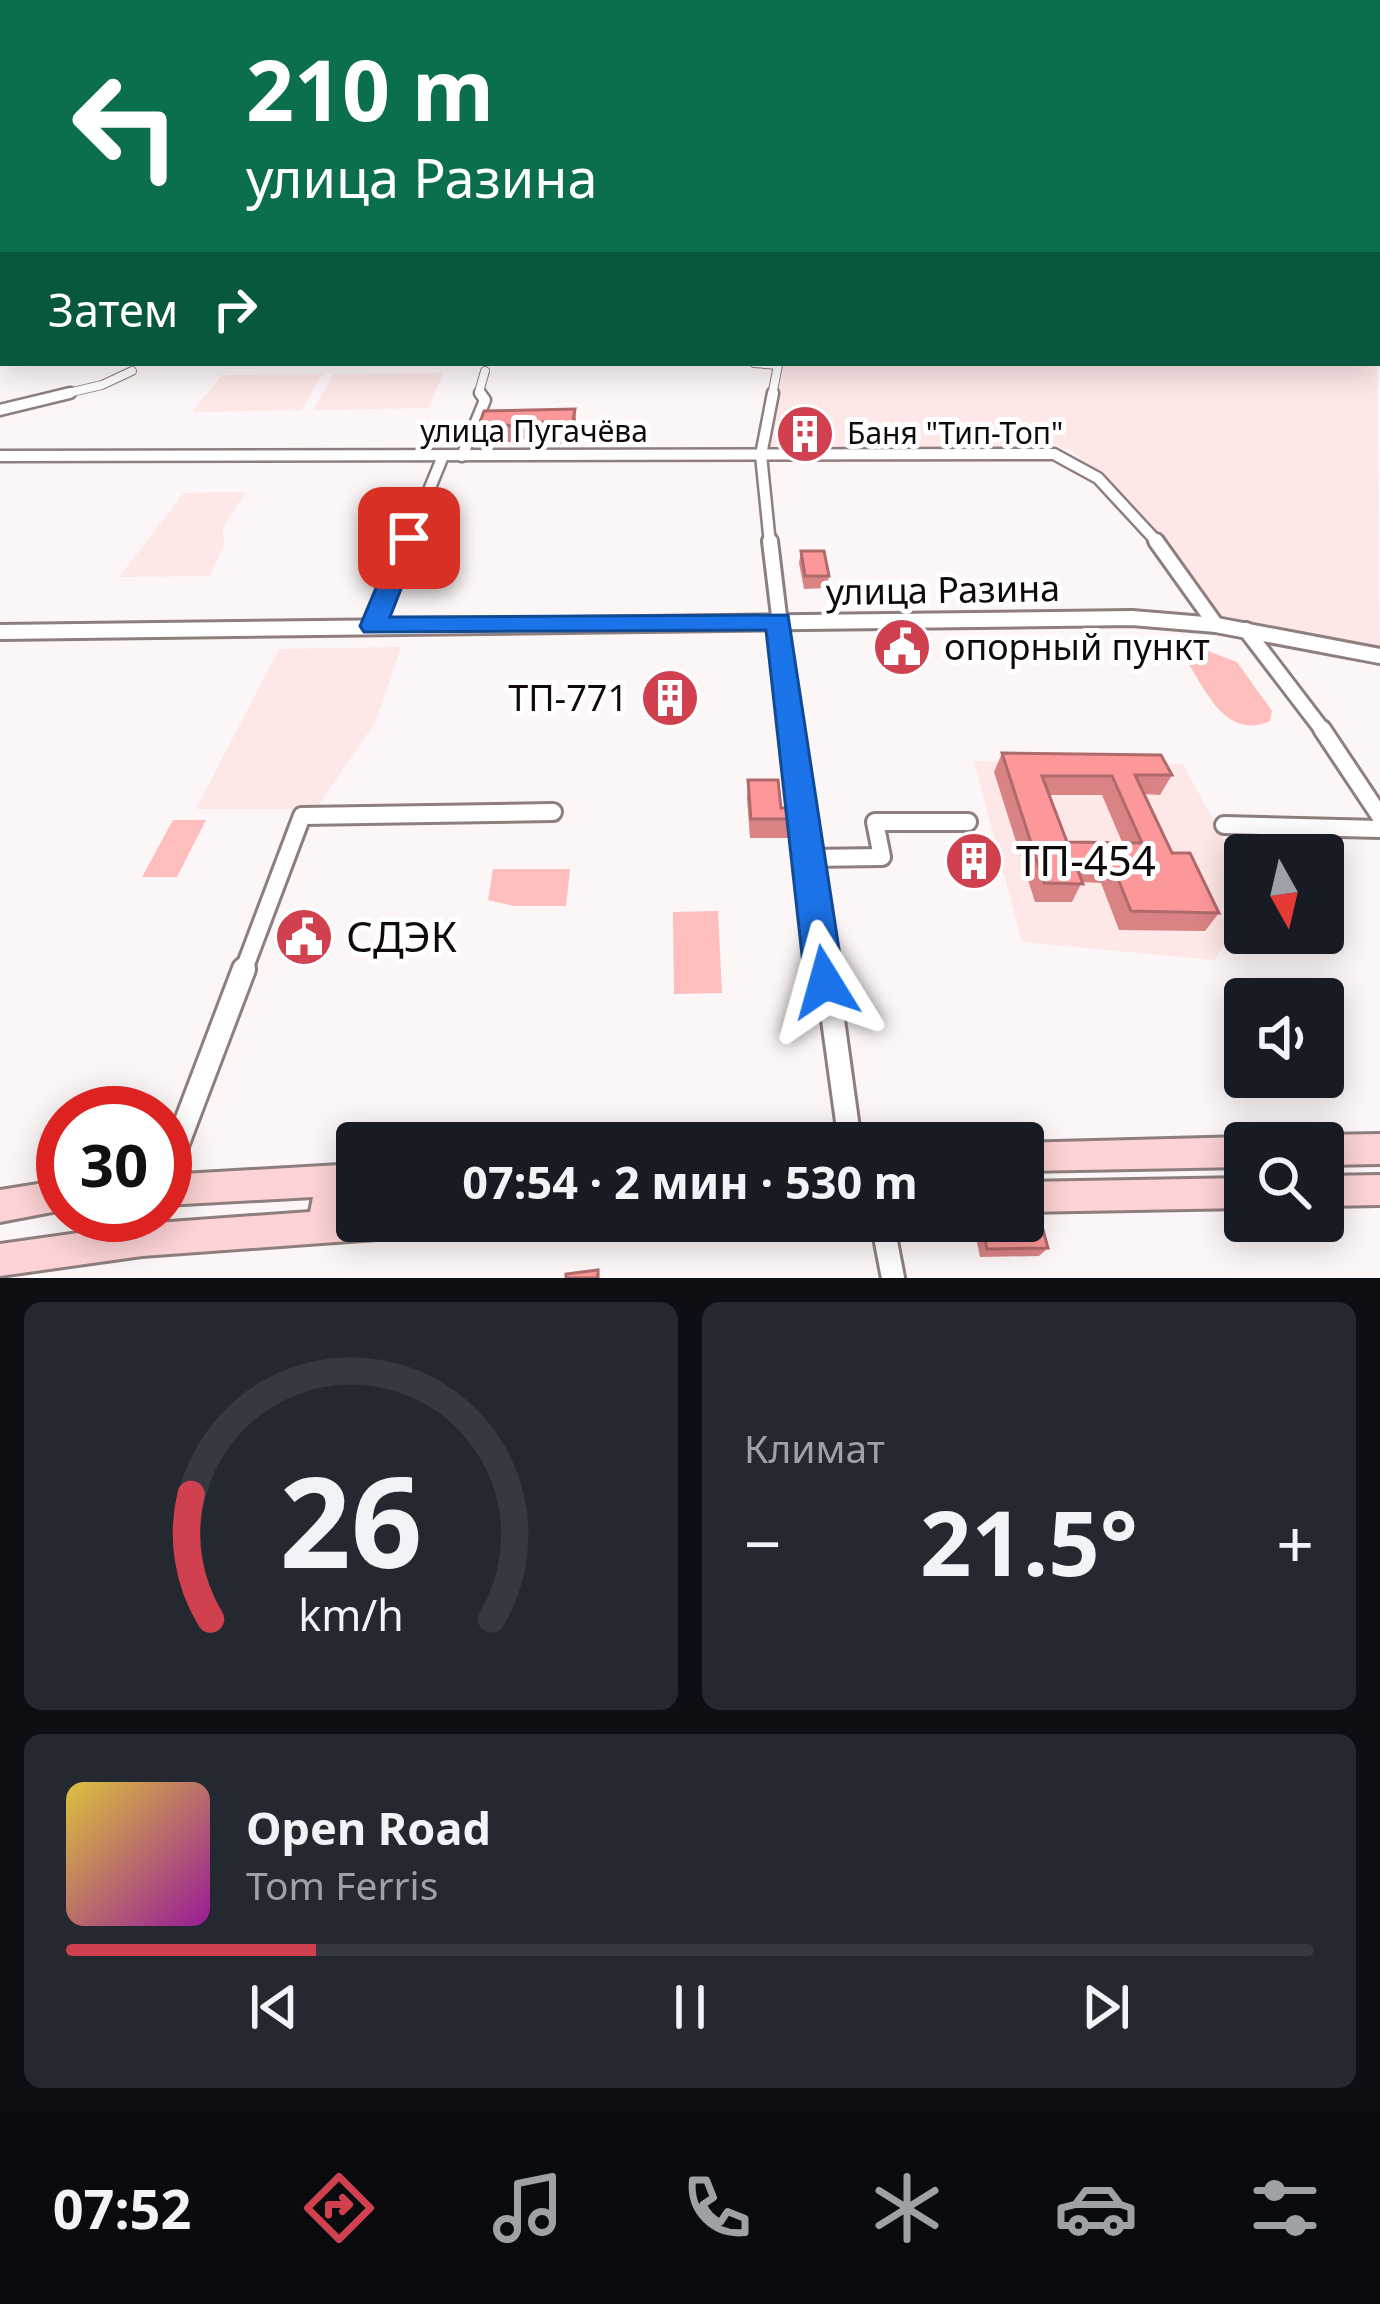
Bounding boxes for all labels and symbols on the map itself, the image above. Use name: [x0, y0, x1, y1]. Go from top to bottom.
building icon: Баня "Тип-Топ": [774, 403, 836, 465]
street label: улица Пугачёва: [420, 410, 648, 451]
place label: Баня "Тип-Топ": [847, 412, 1063, 453]
pin: [358, 487, 460, 589]
street label: улица Разина: [825, 563, 1061, 616]
public building icon: опорный пункт: [871, 616, 933, 678]
place label: опорный пункт: [944, 622, 1210, 671]
building icon: ТП-771: [639, 667, 701, 729]
place label: ТП-771: [508, 673, 628, 722]
building icon: ТП-454: [943, 830, 1005, 892]
place label: ТП-454: [1016, 831, 1156, 888]
north arrow: [1224, 834, 1344, 954]
public building icon: СДЭК: [273, 906, 335, 968]
place label: СДЭК: [346, 907, 457, 964]
position arrow: [762, 919, 888, 1045]
speed limit sign: 30: [36, 1086, 192, 1242]

